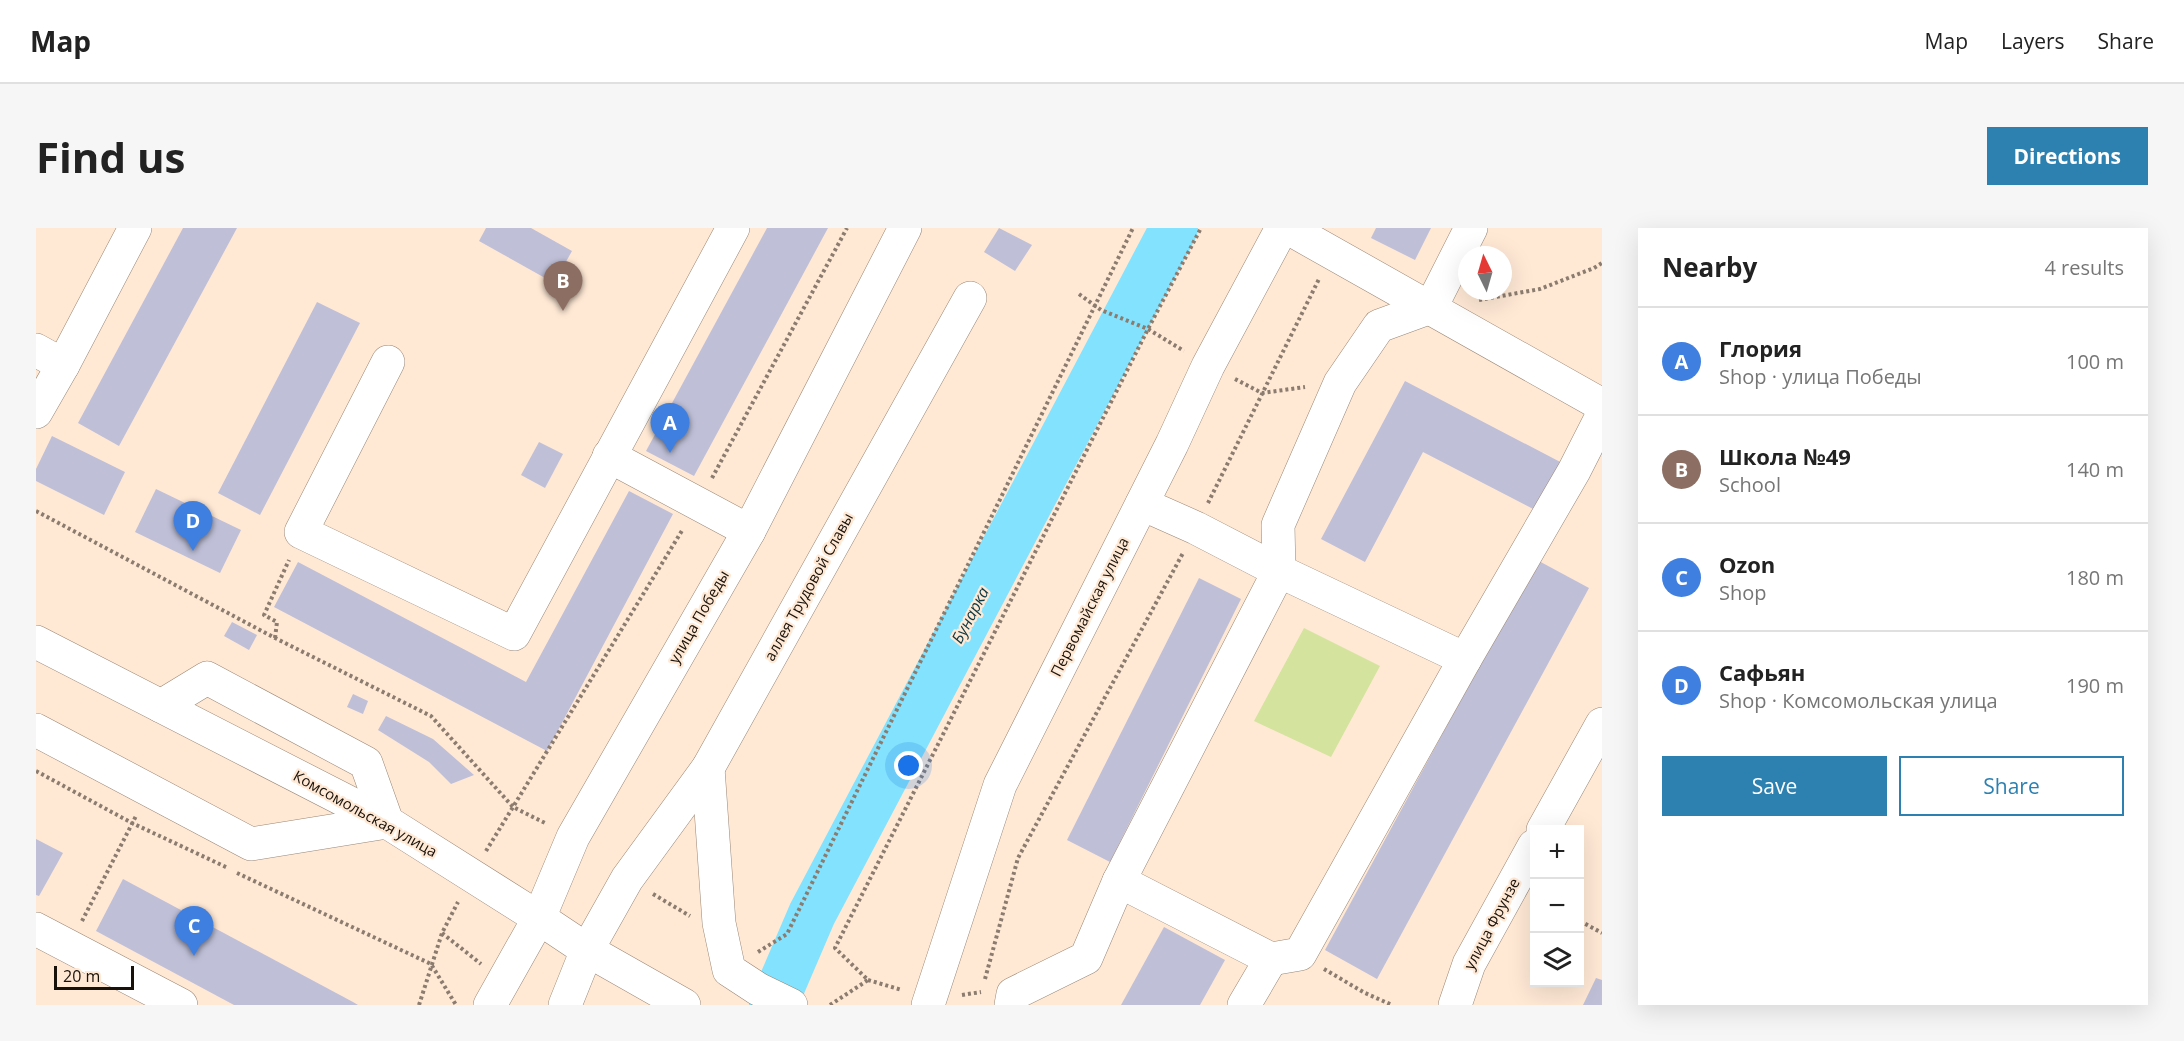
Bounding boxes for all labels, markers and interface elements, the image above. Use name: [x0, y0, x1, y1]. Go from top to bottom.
text: Map: [30, 22, 91, 60]
text: Map: [1925, 27, 1968, 55]
text: Layers: [2001, 27, 2065, 55]
text: Share: [2098, 27, 2154, 55]
button: Directions: [1987, 127, 2148, 185]
text: Find us: [36, 128, 185, 185]
north arrow: [1458, 246, 1512, 300]
text: Nearby: [1662, 249, 1757, 285]
text: 4 results: [2044, 254, 2124, 281]
pin: B: [544, 262, 582, 311]
text: Глория: [1719, 333, 1802, 363]
text: A: [1675, 348, 1688, 375]
text: 100 m: [2066, 348, 2124, 375]
text: Shop · улица Победы: [1719, 363, 1922, 390]
pin: A: [650, 404, 690, 453]
text: Школа №49: [1719, 441, 1851, 471]
text: B: [1675, 456, 1688, 483]
text: 140 m: [2066, 456, 2124, 483]
text: School: [1719, 471, 1781, 498]
pin: D: [174, 502, 212, 551]
street label: аллея Трудовой Славы: [759, 509, 857, 664]
street label: Первомайская улица: [1045, 533, 1133, 680]
text: Ozon: [1719, 549, 1775, 579]
text: C: [1675, 564, 1688, 591]
text: 180 m: [2066, 564, 2124, 591]
street label: улица Победы: [663, 566, 733, 667]
text: Shop: [1719, 579, 1767, 606]
water label: Бунарка: [946, 583, 994, 647]
text: Сафьян: [1719, 657, 1805, 687]
text: D: [1674, 672, 1689, 699]
text: 190 m: [2066, 672, 2124, 699]
text: Shop · Комсомольская улица: [1719, 687, 1998, 714]
your location: [894, 751, 923, 780]
button: Save: [1662, 756, 1887, 816]
button: Share: [1899, 756, 2124, 816]
street label: Комсомольская улица: [290, 765, 441, 861]
map controls: [1530, 825, 1584, 987]
button: +: [1530, 825, 1584, 879]
street label: улица Фрунзе: [1459, 874, 1524, 973]
button: −: [1530, 879, 1584, 933]
pin: C: [174, 906, 214, 956]
button: layers: [1530, 933, 1584, 987]
scale bar: [54, 963, 134, 990]
text: 20 m: [63, 965, 100, 987]

